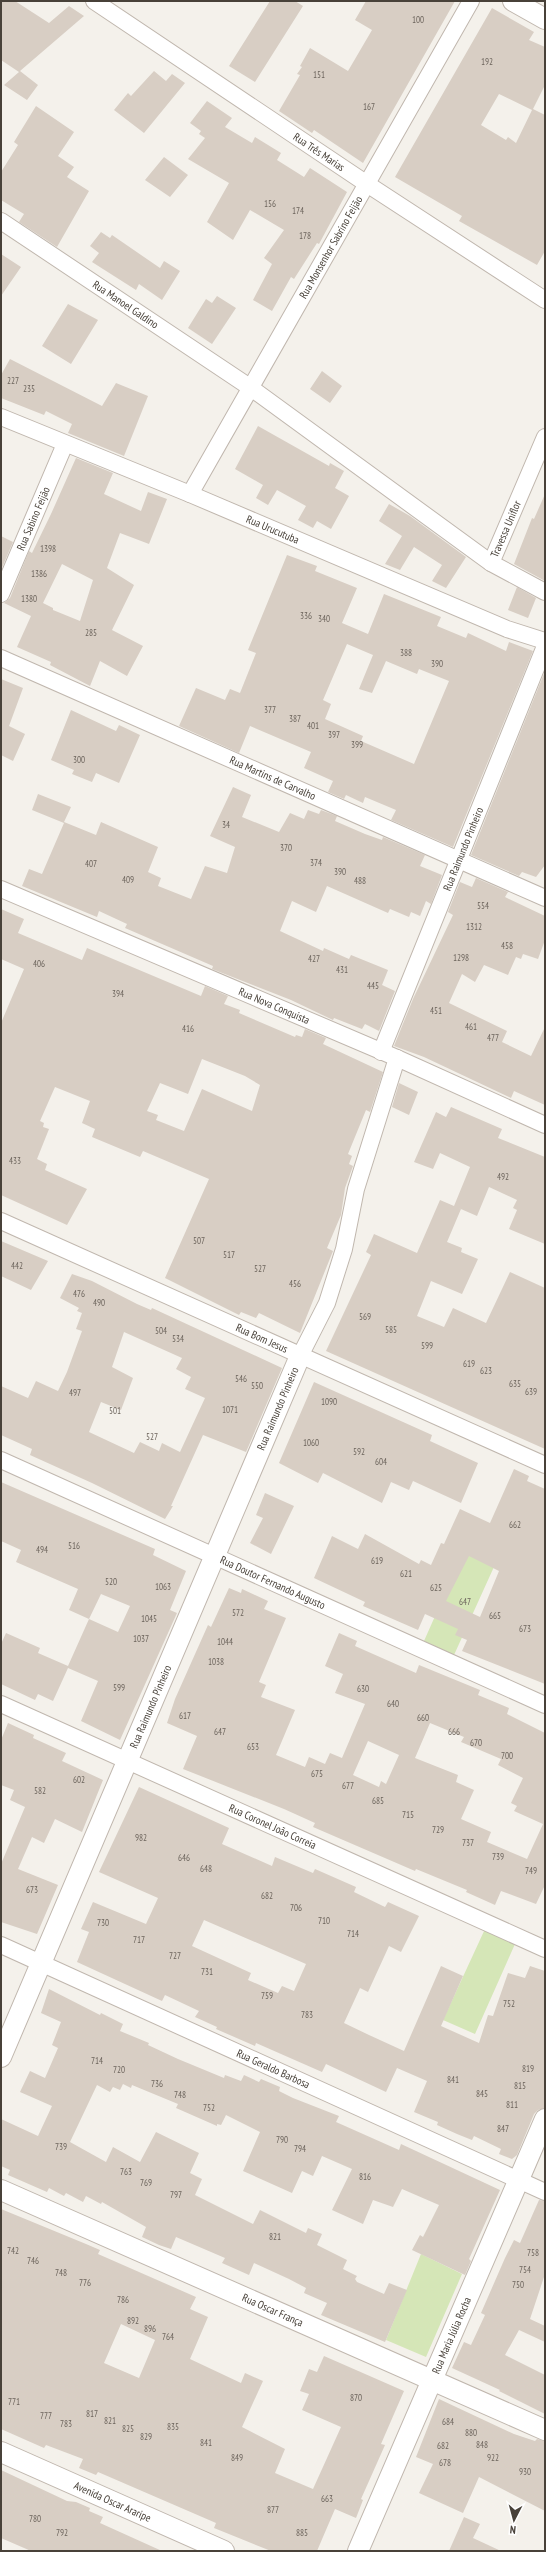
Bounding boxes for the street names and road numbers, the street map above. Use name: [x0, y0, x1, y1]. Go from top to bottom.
street label: Rua Três Marias: [291, 130, 348, 174]
street label: Rua Monsenhor Sabrino Feijão: [296, 193, 366, 301]
street label: Rua Manoel Galdino: [90, 277, 162, 332]
street label: Rua Sabino Feijão: [13, 484, 53, 553]
street label: Travessa Uniflor: [487, 499, 524, 559]
street label: Rua Urucutuba: [244, 512, 301, 547]
street label: Rua Martins de Carvalho: [227, 753, 318, 803]
street label: Rua Raimundo Pinheiro: [440, 805, 486, 893]
street label: Rua Nova Conquista: [237, 984, 312, 1027]
street label: Rua Bom Jesus: [234, 1320, 290, 1356]
street label: Rua Raimundo Pinheiro: [254, 1364, 302, 1452]
street label: Rua Doutor Fernando Augusto: [218, 1553, 328, 1612]
street label: Rua Raimundo Pinheiro: [127, 1663, 175, 1750]
street label: Rua Coronel João Correia: [227, 1801, 319, 1852]
street label: Rua Geraldo Barbosa: [234, 2046, 312, 2091]
street label: Rua Oscar França: [240, 2290, 305, 2329]
street label: Rua Maria Júlia Rocha: [429, 2295, 474, 2376]
street label: Avenida Oscar Araripe: [72, 2478, 154, 2525]

